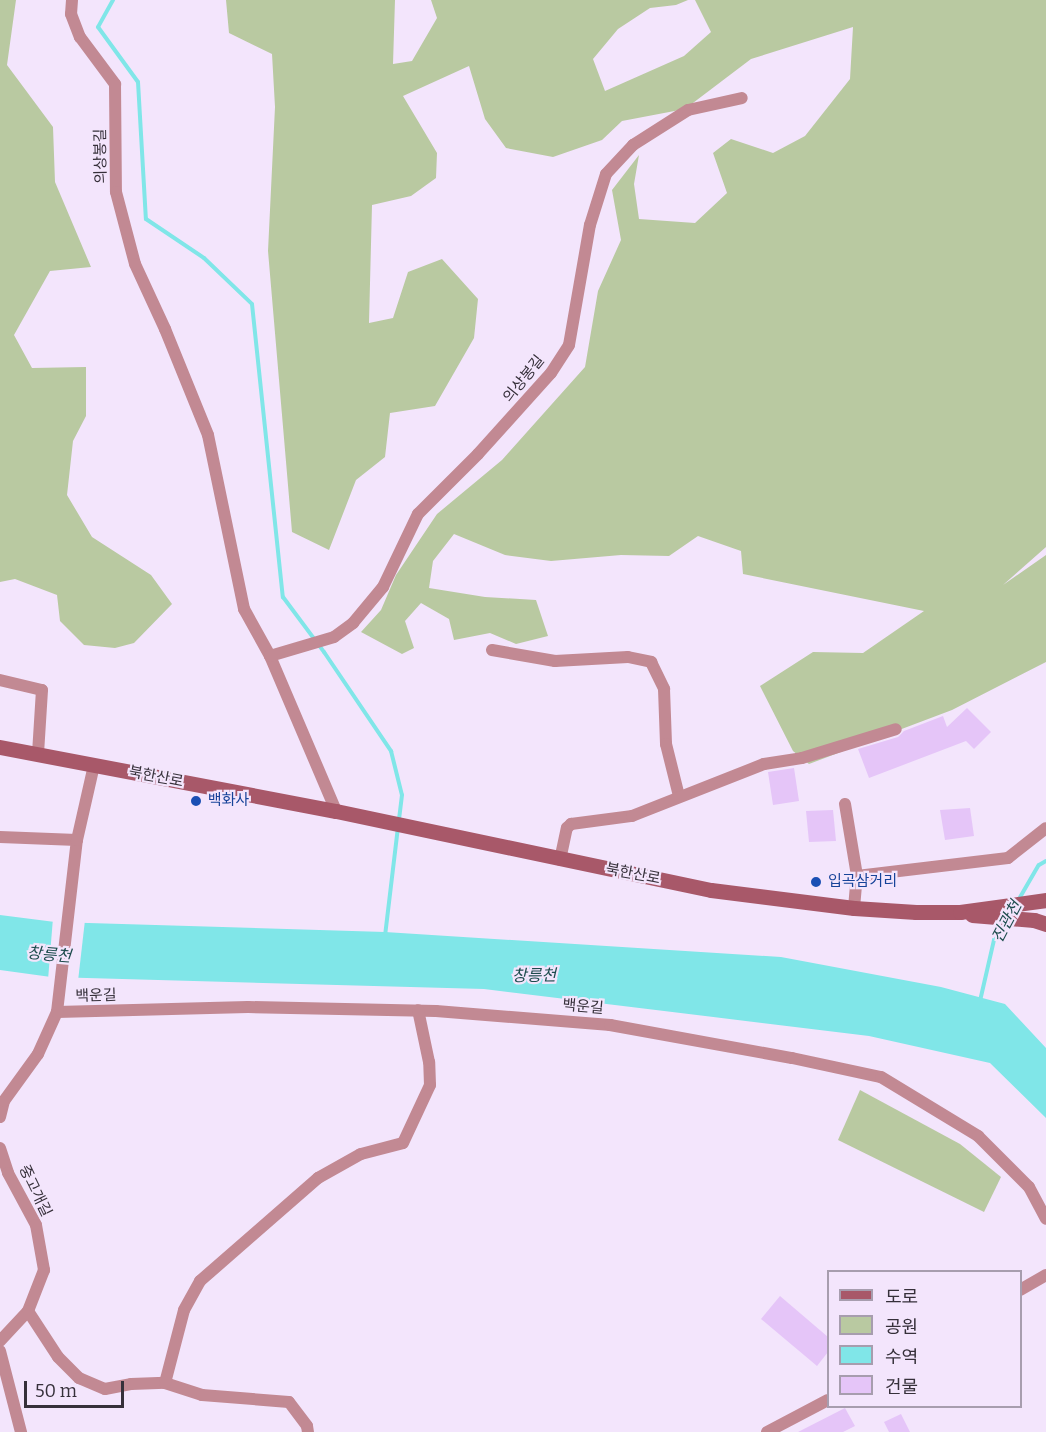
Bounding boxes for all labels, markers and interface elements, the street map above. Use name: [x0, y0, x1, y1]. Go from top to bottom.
street label: 의상봉길: [92, 128, 110, 184]
street label: 의상봉길: [500, 352, 548, 406]
street label: 북한산로: [127, 763, 185, 791]
place label: 백화사: [208, 792, 249, 810]
marker: 백화사: [189, 794, 203, 808]
street label: 북한산로: [604, 860, 662, 888]
place label: 입곡삼거리: [828, 873, 897, 891]
marker: 입곡삼거리: [809, 875, 823, 889]
water label: 진관천: [988, 898, 1026, 946]
water label: 창릉천: [26, 944, 72, 966]
water label: 창릉천: [512, 966, 556, 986]
street label: 백운길: [75, 986, 117, 1006]
street label: 백운길: [562, 996, 604, 1018]
street label: 중고개길: [15, 1162, 55, 1220]
legend: [827, 1270, 1022, 1408]
text: 도로: [885, 1286, 918, 1308]
text: 공원: [885, 1316, 918, 1338]
text: 수역: [885, 1346, 918, 1368]
scale bar: [27, 1369, 128, 1407]
text: 건물: [885, 1376, 918, 1398]
text: 50 m: [35, 1380, 77, 1402]

